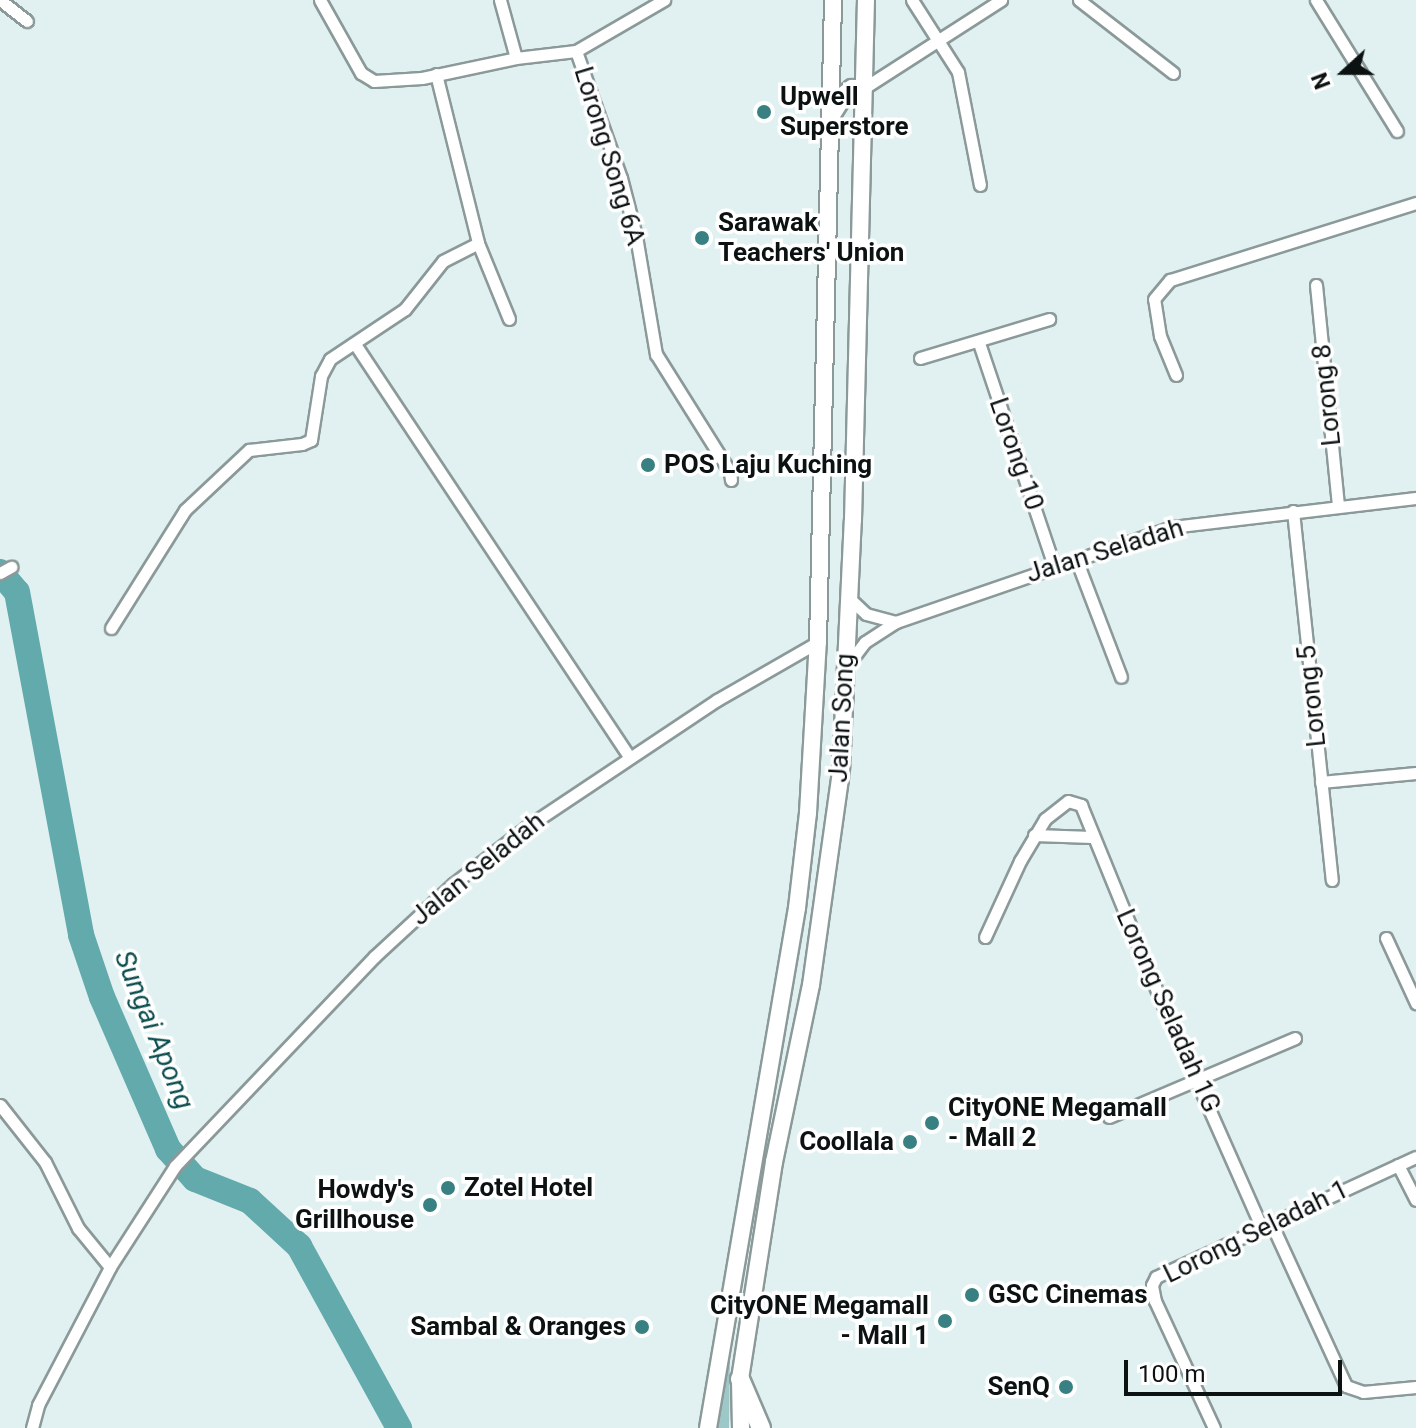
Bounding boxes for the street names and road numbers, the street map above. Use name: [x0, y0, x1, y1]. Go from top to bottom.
street label: Lorong Song 6A: [567, 63, 651, 249]
street label: Lorong 8: [1306, 343, 1348, 447]
street label: Lorong 10: [982, 394, 1050, 514]
street label: Jalan Seladah: [1023, 512, 1187, 590]
street label: Lorong 5: [1291, 644, 1333, 748]
street label: Jalan Song: [823, 653, 861, 783]
street label: Jalan Seladah: [405, 806, 551, 932]
street label: Lorong Seladah 1G: [1109, 905, 1227, 1117]
street label: Lorong Seladah 1: [1159, 1174, 1353, 1290]

